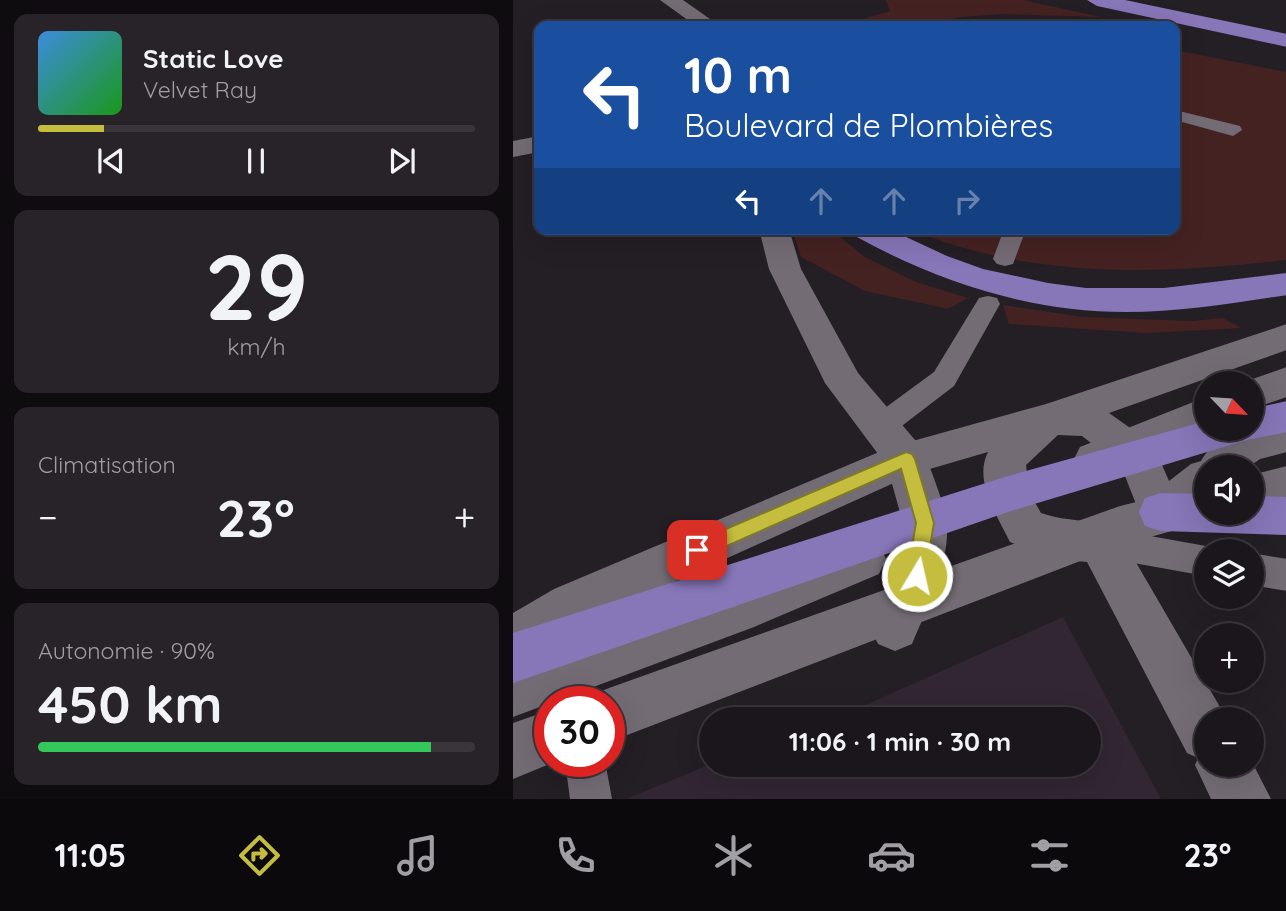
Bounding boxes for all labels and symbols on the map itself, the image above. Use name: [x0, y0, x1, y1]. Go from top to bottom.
north arrow: [1194, 371, 1264, 441]
pin: [667, 520, 727, 580]
position arrow: [880, 539, 954, 613]
speed limit sign: 30: [534, 686, 625, 777]

